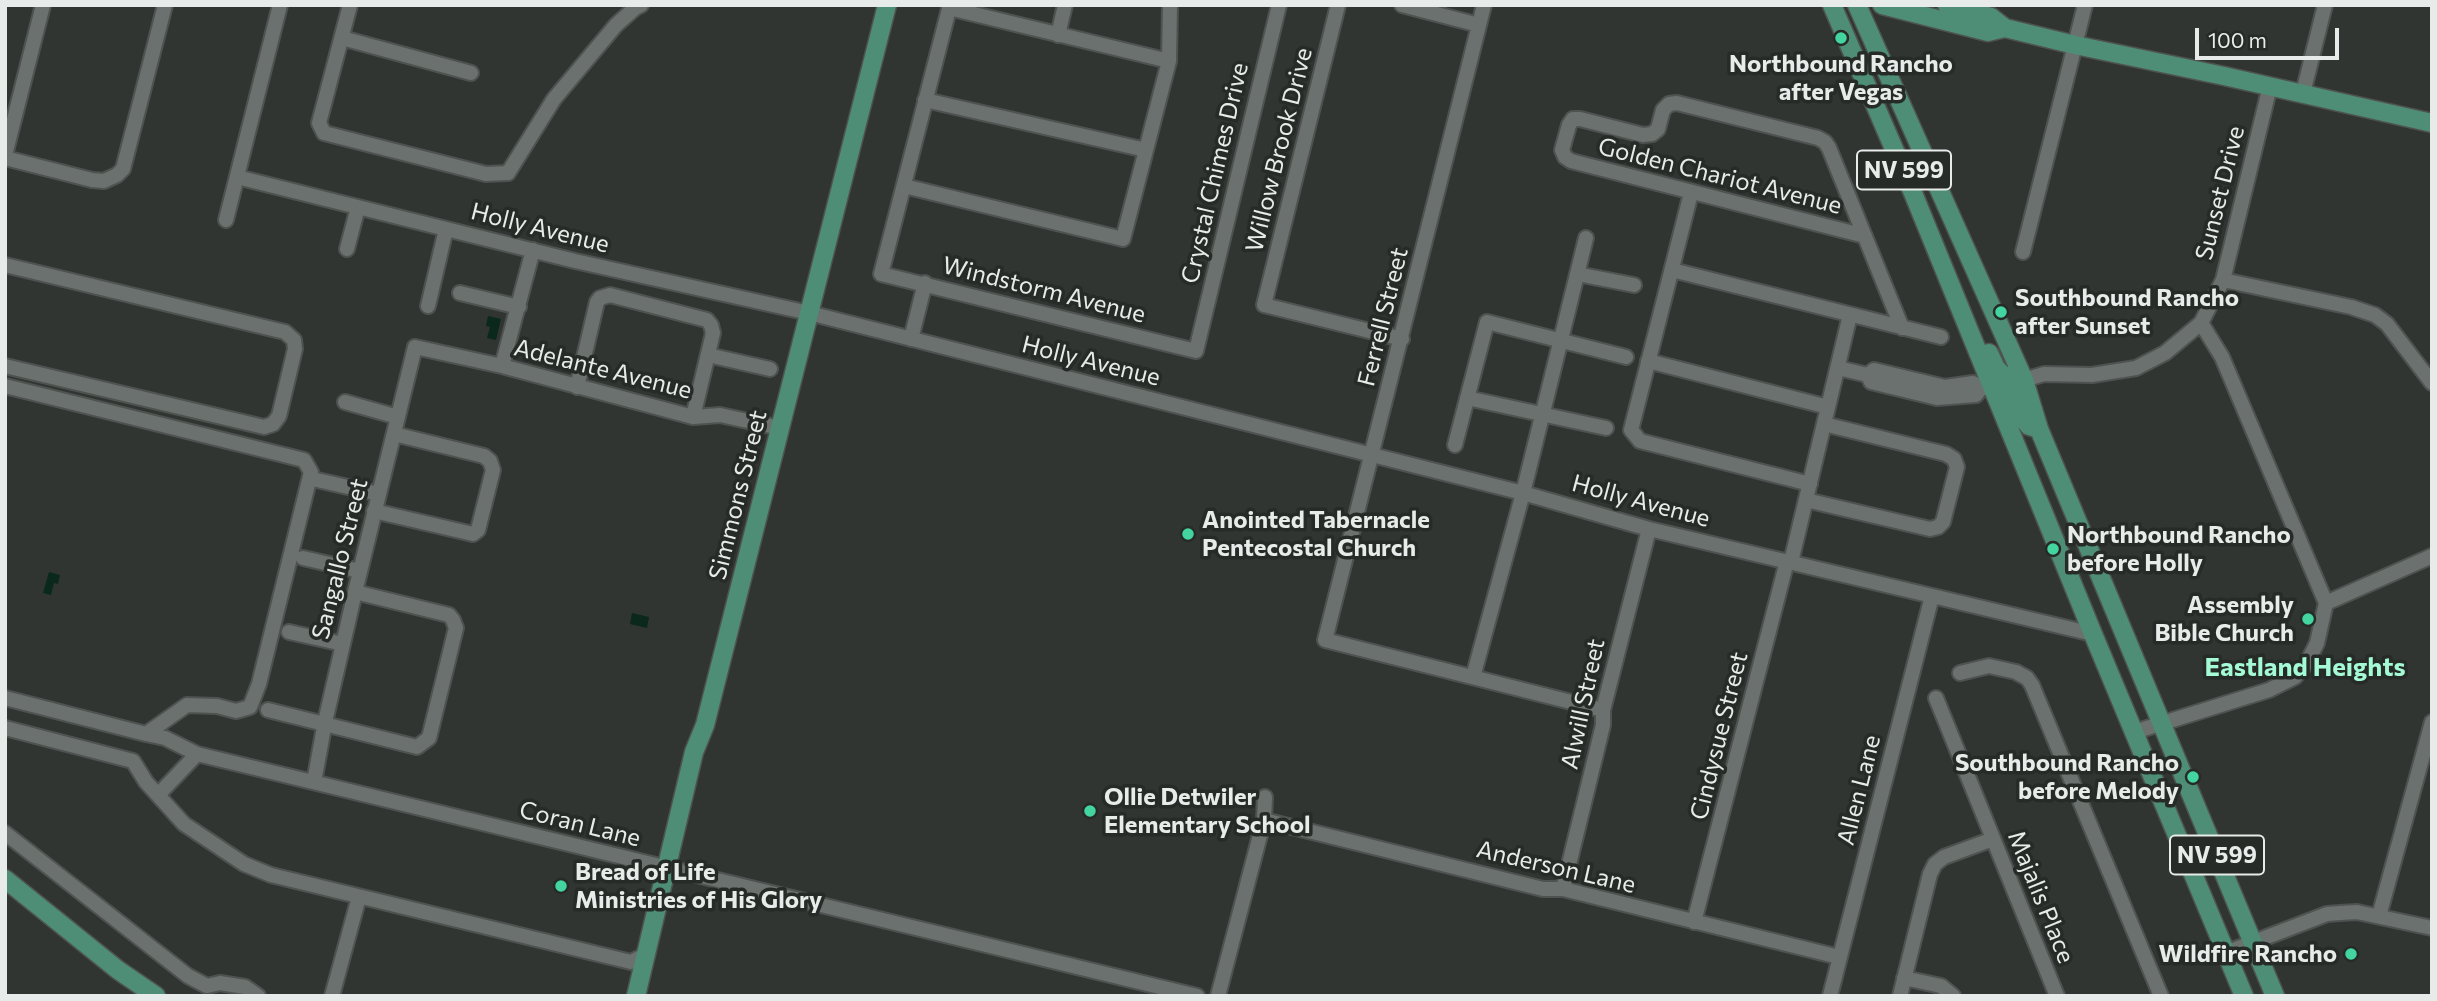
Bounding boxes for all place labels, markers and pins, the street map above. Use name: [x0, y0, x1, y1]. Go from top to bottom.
marker: Northbound Rancho after Vegas: [1833, 30, 1849, 46]
place label: Northbound Rancho after Vegas: [1729, 50, 1953, 106]
place label: Southbound Rancho after Sunset: [2015, 284, 2239, 340]
marker: Southbound Rancho after Sunset: [1993, 304, 2009, 320]
place label: Anointed Tabernacle Pentecostal Church: [1202, 506, 1430, 562]
place label: Northbound Rancho before Holly: [2067, 521, 2291, 577]
marker: Anointed Tabernacle Pentecostal Church: [1180, 526, 1196, 542]
marker: Northbound Rancho before Holly: [2045, 541, 2061, 557]
place label: Assembly Bible Church: [2154, 591, 2294, 647]
marker: Assembly Bible Church: [2300, 611, 2316, 627]
place label: Southbound Rancho before Melody: [1955, 749, 2179, 805]
marker: Southbound Rancho before Melody: [2185, 769, 2201, 785]
place label: Ollie Detwiler Elementary School: [1104, 783, 1311, 839]
marker: Ollie Detwiler Elementary School: [1082, 803, 1098, 819]
place label: Bread of Life Ministries of His Glory: [575, 858, 822, 914]
marker: Bread of Life Ministries of His Glory: [553, 878, 569, 894]
place label: Wildfire Rancho: [2158, 940, 2337, 968]
marker: Wildfire Rancho: [2343, 946, 2359, 962]

